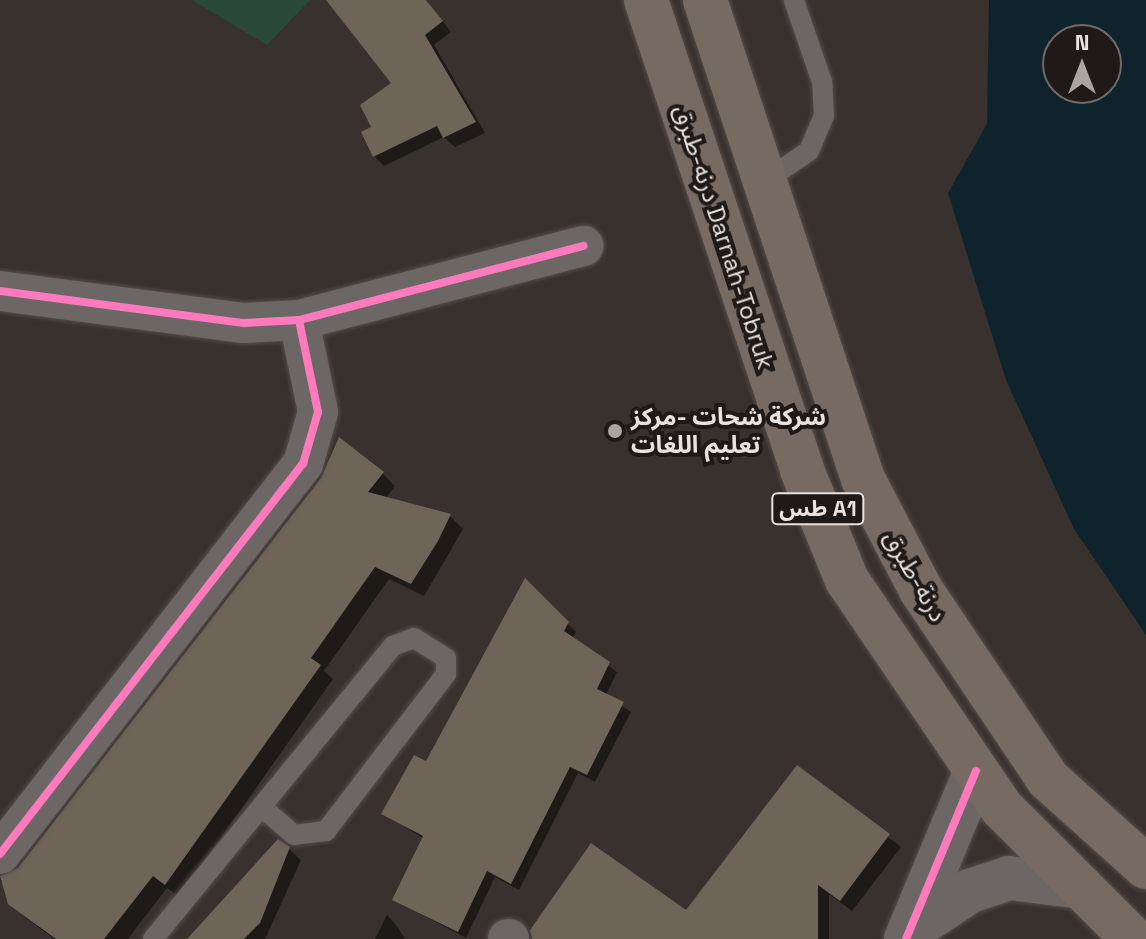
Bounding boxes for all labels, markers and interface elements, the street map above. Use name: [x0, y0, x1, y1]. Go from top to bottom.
north arrow: [1042, 24, 1122, 104]
text: N: [1075, 28, 1089, 56]
street label: درنه-طبرق Darnah-Tobruk: [668, 101, 780, 373]
place label: شركة شحات -مركز تعليم اللغات: [631, 403, 827, 459]
marker: شركة شحات -مركز تعليم اللغات: [606, 422, 624, 440]
road number: طس A1: [770, 491, 866, 527]
street label: درنة-طبرق: [877, 525, 953, 627]

